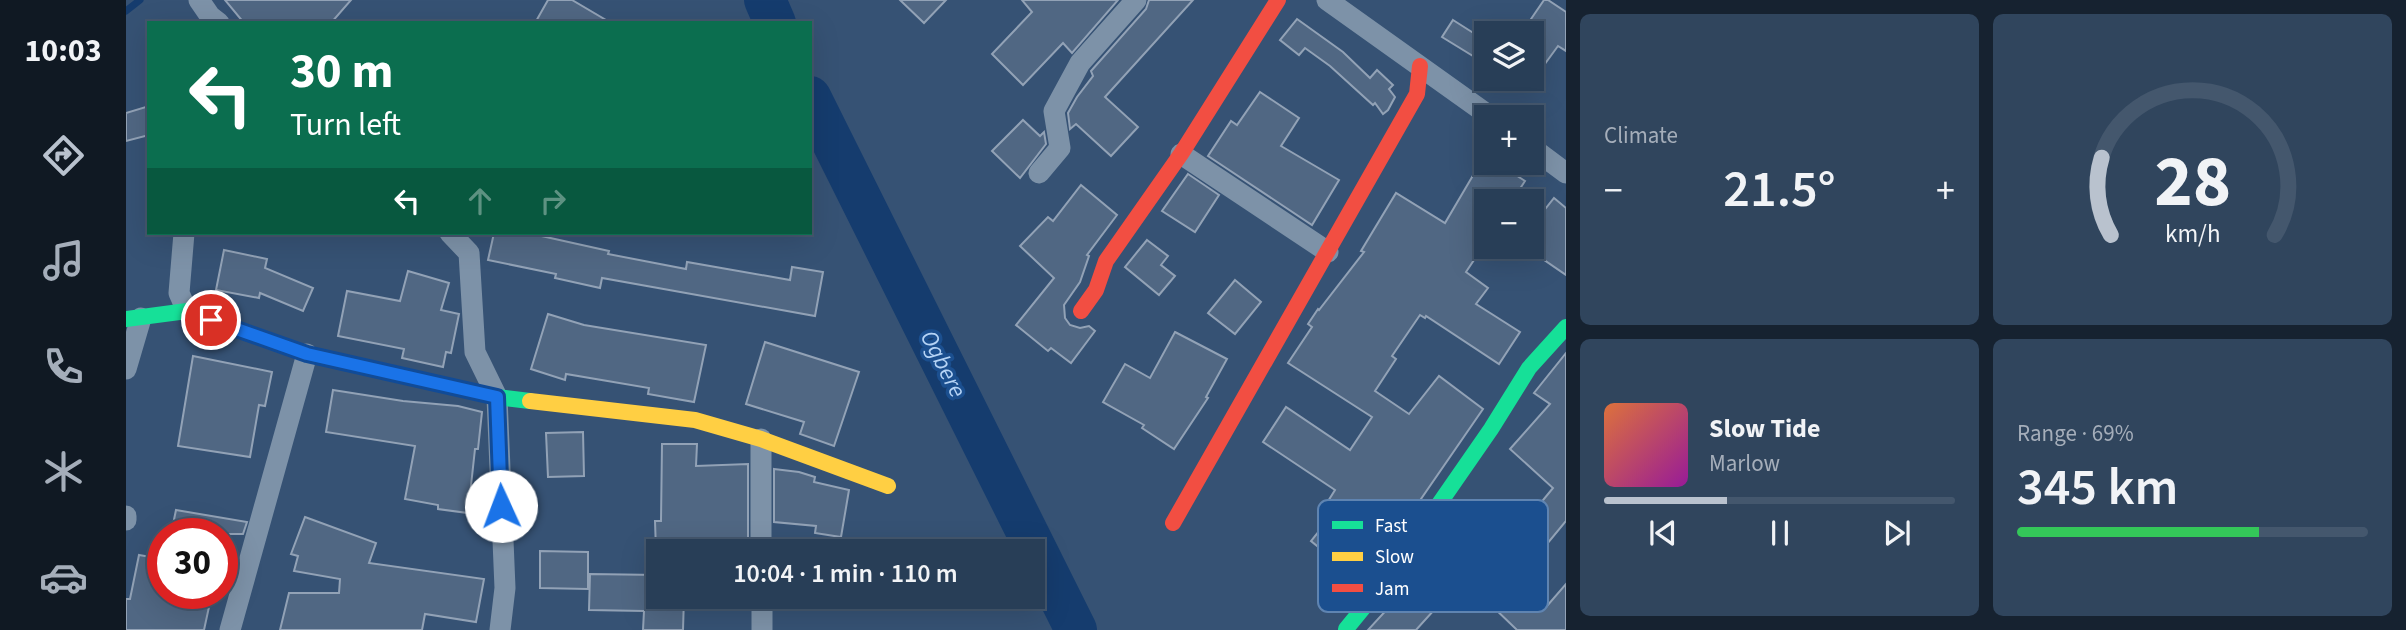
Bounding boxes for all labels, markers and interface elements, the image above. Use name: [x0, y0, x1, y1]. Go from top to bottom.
map controls: [1474, 21, 1544, 259]
button: layers: [1474, 21, 1544, 91]
text: 10:03: [24, 28, 102, 74]
text: 30 m: [290, 37, 394, 107]
icon: left: [175, 49, 266, 140]
text: Turn left: [290, 102, 401, 148]
button: +: [1474, 105, 1544, 175]
text: Climate: [1604, 119, 1678, 152]
icon: directions: [39, 131, 88, 180]
text: 28: [2154, 131, 2231, 235]
text: 21.5°: [1723, 153, 1836, 227]
text: −: [1604, 164, 1623, 218]
text: +: [1936, 164, 1955, 218]
icon: left: [388, 182, 426, 220]
icon: ahead: [461, 182, 499, 220]
icon: right: [534, 182, 572, 220]
button: −: [1474, 189, 1544, 259]
text: km/h: [2165, 216, 2220, 252]
icon: music: [39, 236, 88, 285]
pin: [181, 290, 241, 350]
icon: arrive: [192, 301, 230, 339]
water label: Ogbere: [911, 324, 975, 404]
icon: phone: [39, 342, 88, 391]
text: Slow Tide: [1709, 410, 1820, 447]
text: Range · 69%: [2017, 417, 2134, 450]
icon: climate: [39, 447, 88, 496]
text: Marlow: [1709, 447, 1780, 480]
text: 345 km: [2017, 451, 2178, 525]
position arrow: [464, 469, 538, 543]
legend: [1318, 500, 1548, 612]
text: Fast: [1375, 513, 1408, 540]
icon: previous: [1644, 514, 1682, 552]
icon: pause: [1761, 514, 1799, 552]
icon: next: [1878, 514, 1916, 552]
speed limit sign: 30: [147, 518, 238, 609]
text: Slow: [1375, 544, 1414, 571]
icon: car: [39, 553, 88, 602]
text: 10:04 · 1 min · 110 m: [733, 555, 958, 592]
text: Jam: [1375, 576, 1409, 603]

